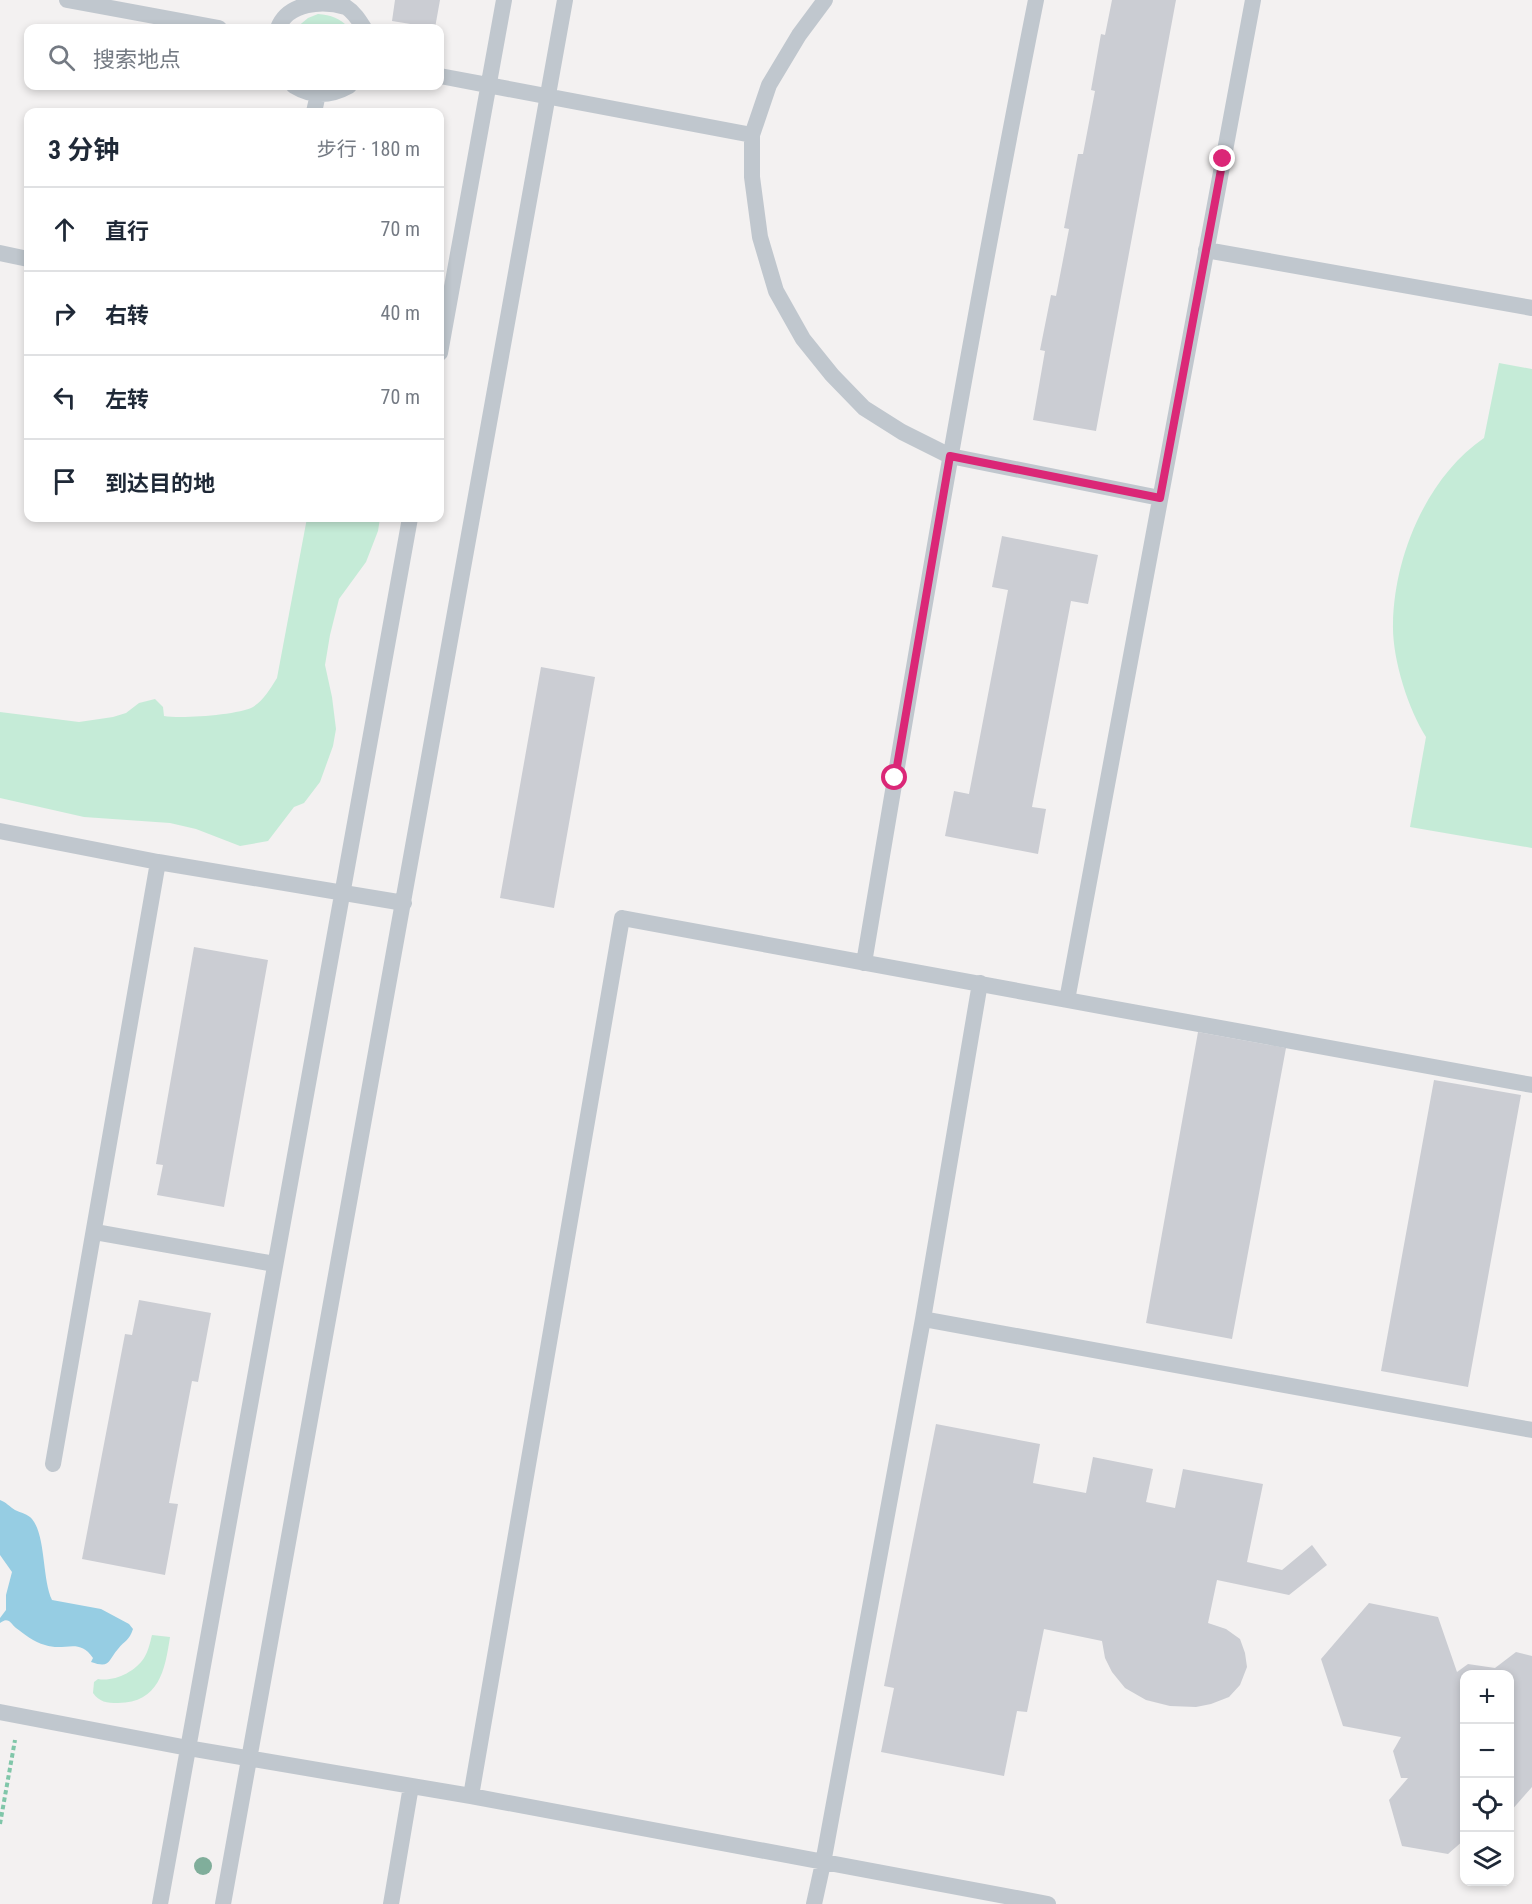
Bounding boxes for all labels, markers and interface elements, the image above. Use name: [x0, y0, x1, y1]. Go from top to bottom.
search box: [24, 24, 444, 90]
icon: search: [45, 41, 78, 74]
text: 搜索地点: [93, 47, 181, 72]
text: 3 分钟: [48, 135, 119, 165]
text: 步行 · 180 m: [317, 137, 420, 161]
route end: [1209, 145, 1235, 171]
icon: ahead: [48, 213, 81, 246]
text: 70 m: [381, 217, 420, 241]
text: 直行: [105, 219, 149, 244]
icon: right: [48, 297, 81, 330]
text: 40 m: [381, 301, 420, 325]
text: 右转: [105, 303, 149, 328]
icon: left: [48, 381, 81, 414]
text: 70 m: [381, 385, 420, 409]
text: 左转: [105, 387, 149, 412]
icon: arrive: [48, 465, 81, 498]
text: 到达目的地: [105, 471, 215, 496]
route start: [881, 764, 907, 790]
map controls: [1460, 1670, 1514, 1886]
button: +: [1460, 1670, 1514, 1724]
button: −: [1460, 1724, 1514, 1778]
button: locate: [1460, 1778, 1514, 1832]
button: layers: [1460, 1832, 1514, 1886]

